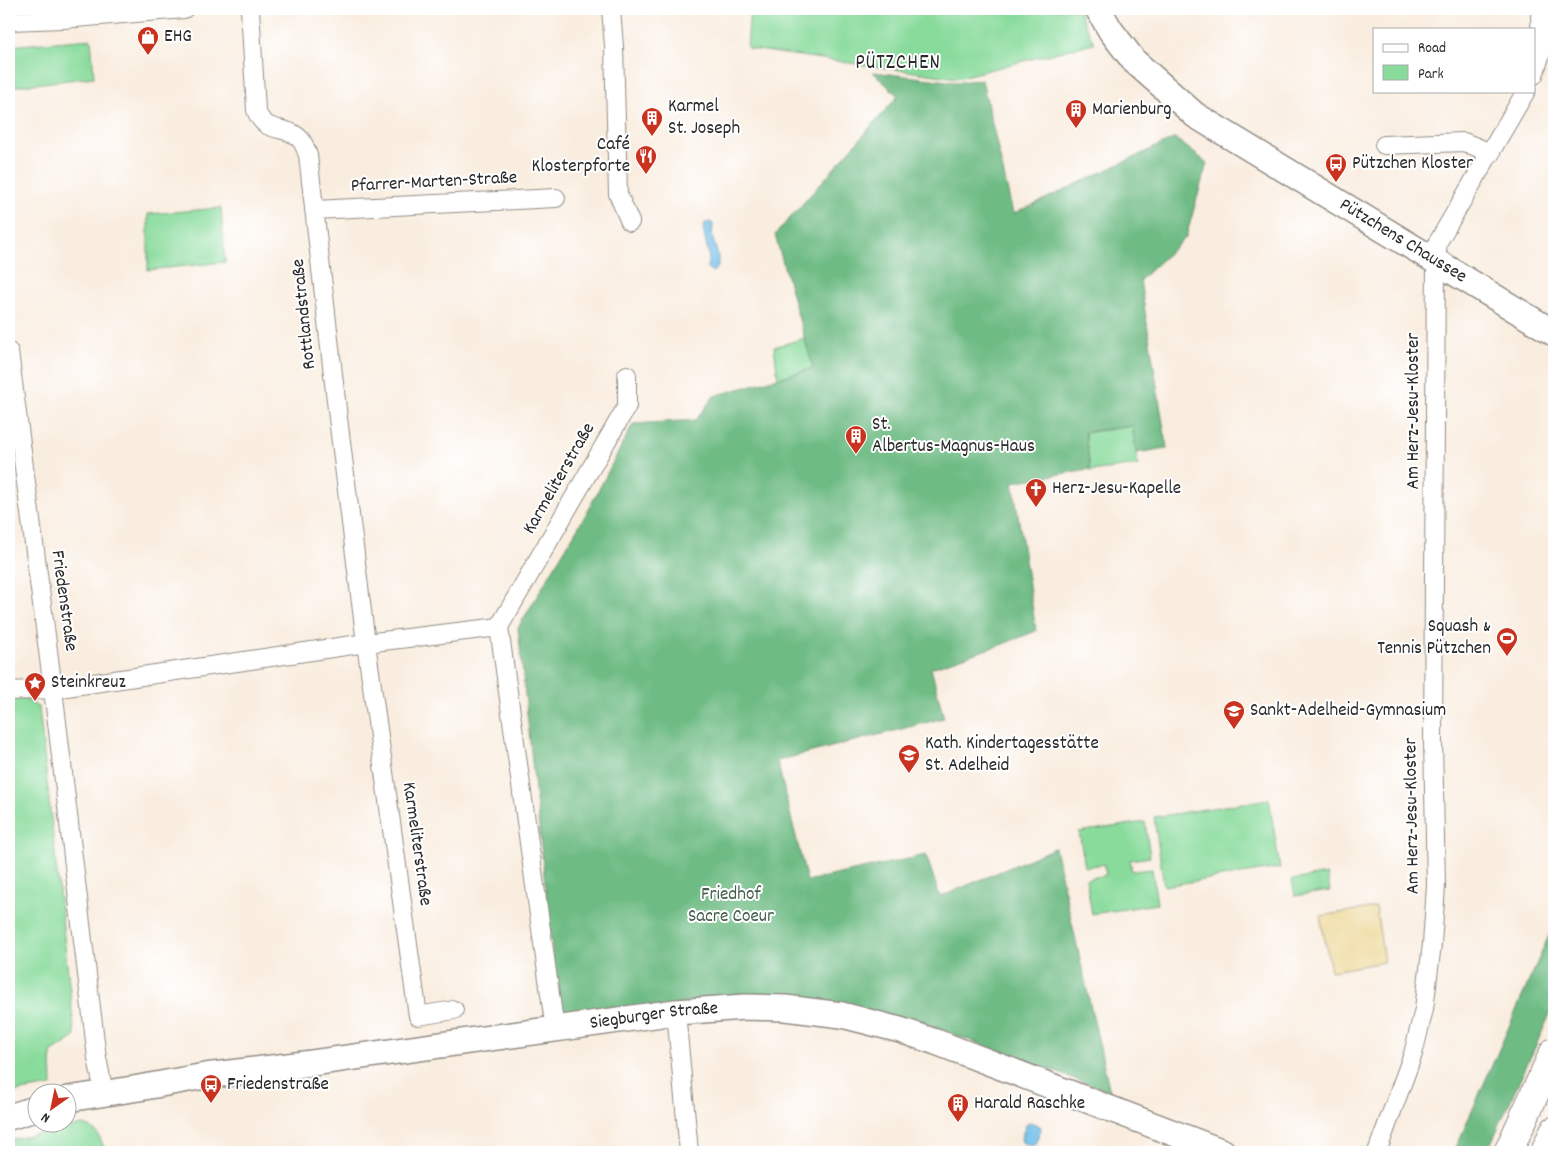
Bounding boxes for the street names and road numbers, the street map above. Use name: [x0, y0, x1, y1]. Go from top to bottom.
street label: Pfarrer-Marten-Straße: [350, 165, 518, 201]
street label: Pützchens Chaussee: [1334, 192, 1472, 290]
street label: Rottlandstraße: [286, 257, 324, 371]
street label: Am Herz-Jesu-Kloster: [1401, 333, 1428, 489]
street label: Karmeliterstraße: [517, 418, 603, 540]
street label: Friedenstraße: [43, 549, 83, 653]
street label: Am Herz-Jesu-Kloster: [1398, 737, 1428, 895]
street label: Karmeliterstraße: [394, 780, 438, 908]
street label: Siegburger Straße: [588, 995, 719, 1037]

